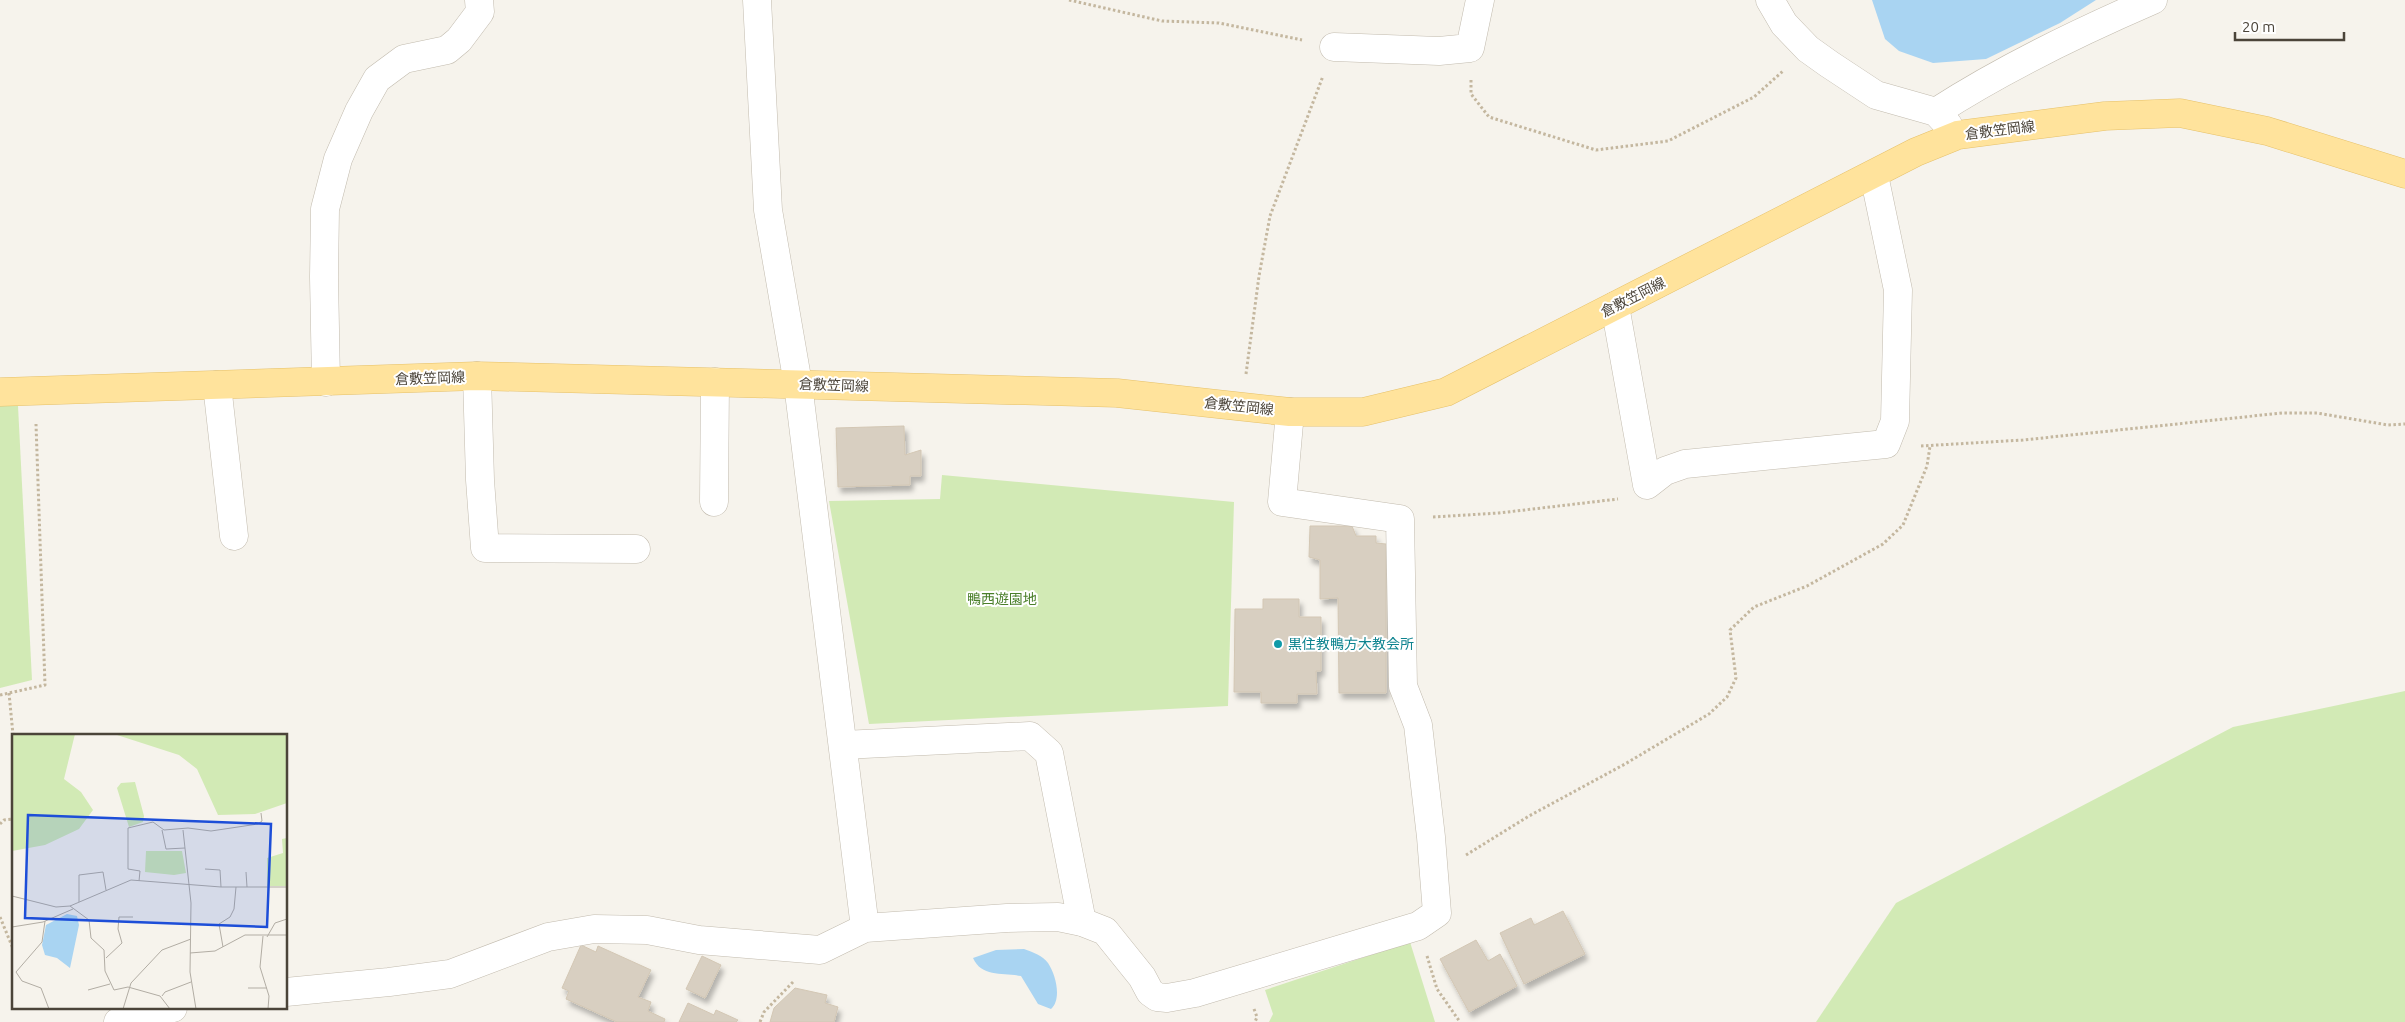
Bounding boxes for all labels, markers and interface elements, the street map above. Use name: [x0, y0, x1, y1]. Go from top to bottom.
scale bar: [2235, 10, 2344, 42]
text: 20 m: [2242, 18, 2275, 35]
street label: 倉敷笠岡線: [1964, 118, 2036, 142]
street label: 倉敷笠岡線: [1598, 274, 1668, 320]
street label: 倉敷笠岡線: [395, 369, 465, 387]
street label: 倉敷笠岡線: [799, 376, 869, 394]
street label: 倉敷笠岡線: [1203, 394, 1275, 418]
park label: 鴨西遊園地: [967, 591, 1037, 607]
place label: 黒住教鴨方大教会所: [1288, 636, 1414, 652]
marker: 黒住教鴨方大教会所: [1272, 638, 1284, 650]
inset map: [12, 734, 288, 1010]

